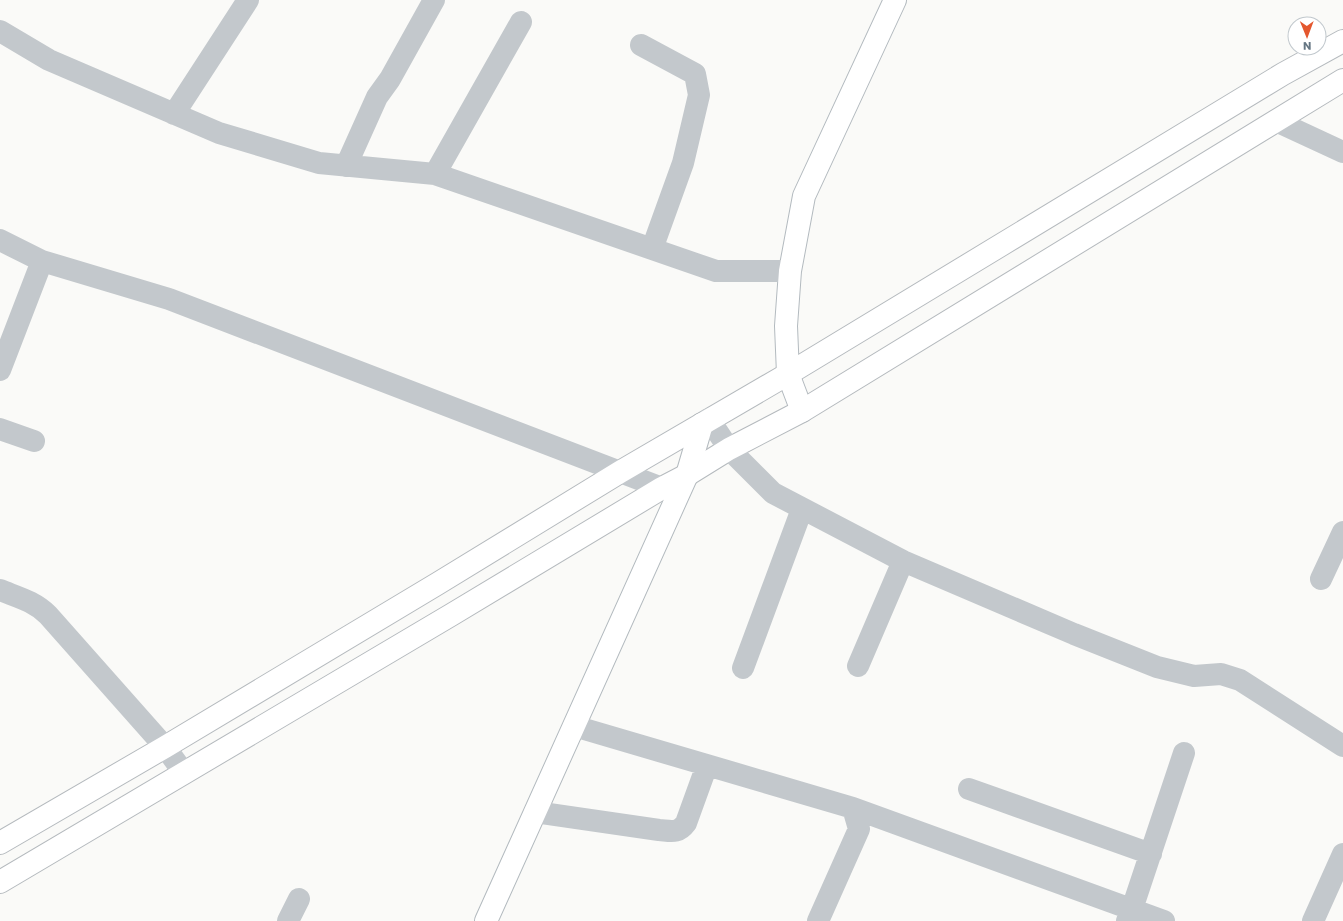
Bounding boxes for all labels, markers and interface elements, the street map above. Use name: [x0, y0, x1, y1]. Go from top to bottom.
north arrow: [1287, 16, 1327, 56]
text: N: [1303, 38, 1311, 54]

